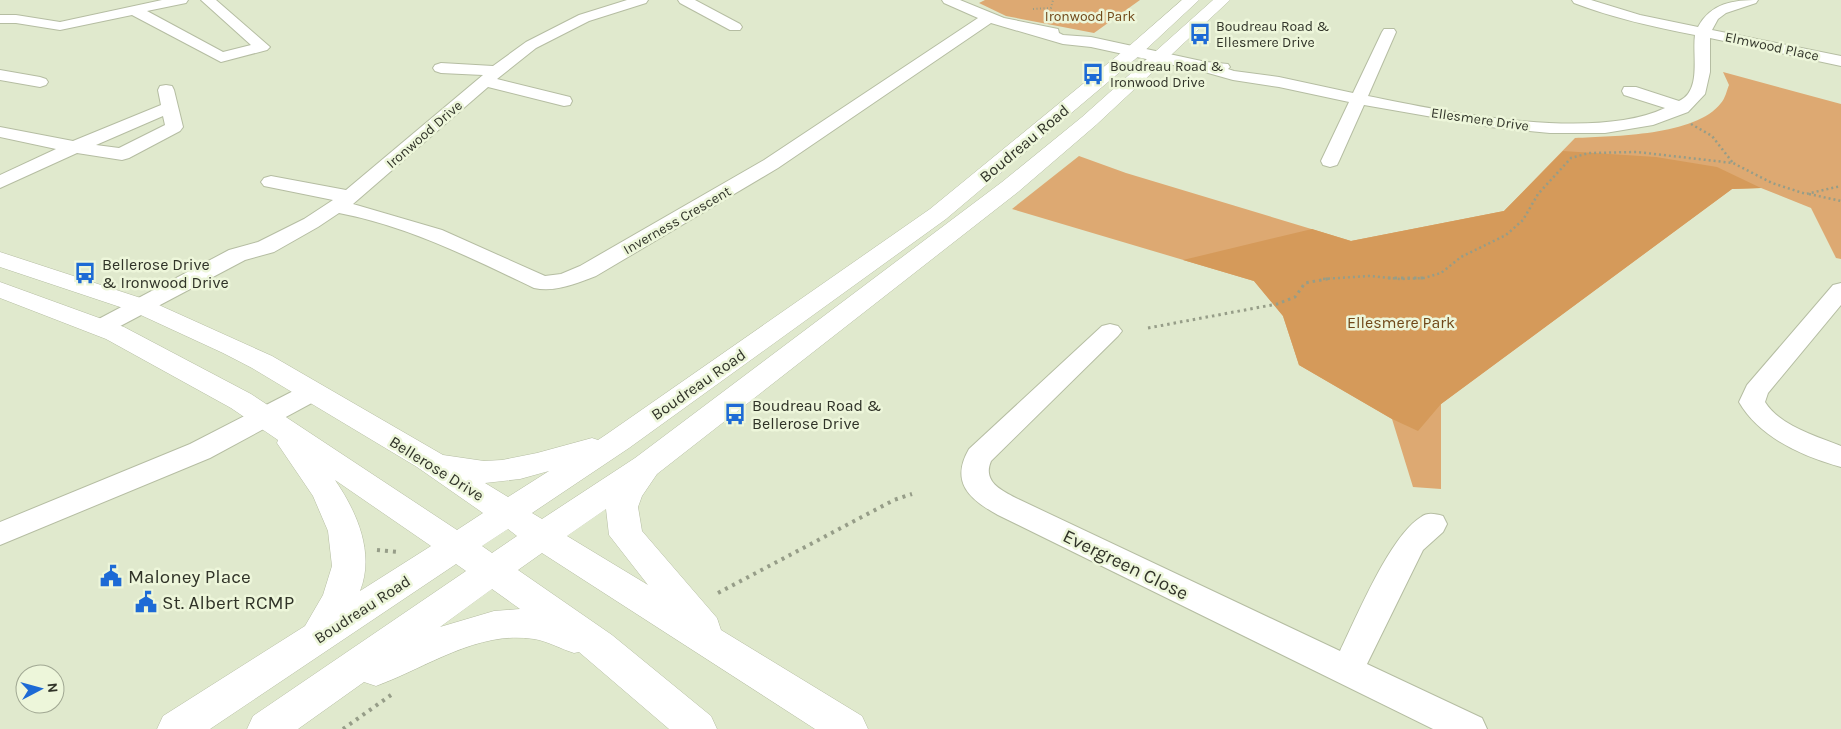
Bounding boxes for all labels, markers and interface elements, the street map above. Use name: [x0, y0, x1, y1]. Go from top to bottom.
park label: Ironwood Park: [1045, 8, 1135, 25]
place label: Boudreau Road & Ellesmere Drive: [1216, 18, 1329, 51]
bus stop icon: Boudreau Road & Ellesmere Drive: [1187, 21, 1213, 47]
street label: Elmwood Place: [1723, 28, 1820, 65]
place label: Boudreau Road & Ironwood Drive: [1110, 58, 1223, 91]
bus stop icon: Boudreau Road & Ironwood Drive: [1080, 61, 1106, 87]
street label: Ironwood Drive: [383, 97, 466, 172]
street label: Boudreau Road: [976, 100, 1073, 186]
street label: Ellesmere Drive: [1430, 104, 1530, 135]
street label: Inverness Crescent: [620, 183, 734, 258]
place label: Bellerose Drive & Ironwood Drive: [102, 255, 229, 292]
bus stop icon: Bellerose Drive & Ironwood Drive: [72, 260, 98, 286]
park label: Ellesmere Park: [1347, 313, 1455, 332]
street label: Boudreau Road: [647, 345, 749, 424]
place label: Boudreau Road & Bellerose Drive: [752, 396, 881, 433]
bus stop icon: Boudreau Road & Bellerose Drive: [722, 401, 748, 427]
street label: Bellerose Drive: [386, 432, 487, 505]
street label: Evergreen Close: [1059, 525, 1192, 605]
public building icon: Maloney Place: [98, 563, 124, 589]
place label: Maloney Place: [128, 566, 251, 588]
street label: Boudreau Road: [311, 571, 414, 648]
public building icon: St. Albert RCMP: [133, 589, 159, 615]
place label: St. Albert RCMP: [162, 592, 294, 614]
north arrow: [15, 664, 65, 714]
text: N: [43, 682, 61, 694]

